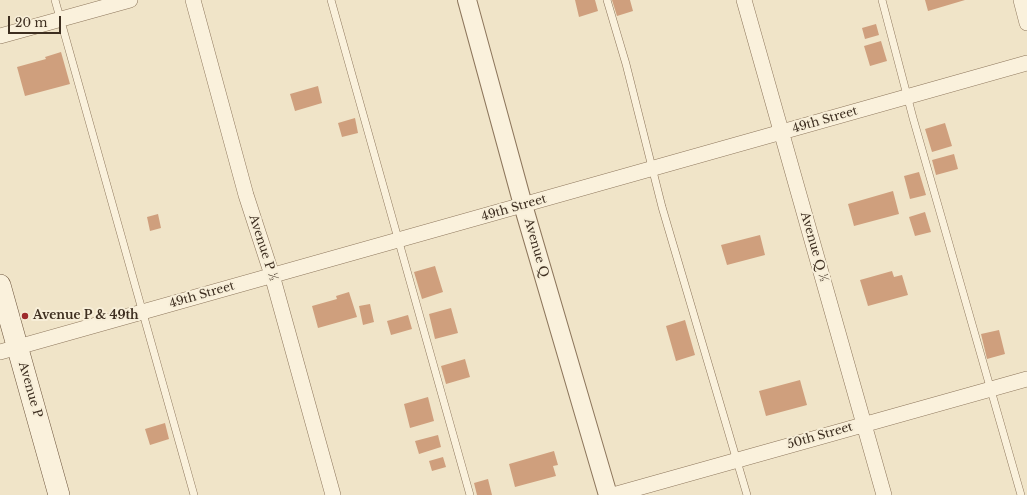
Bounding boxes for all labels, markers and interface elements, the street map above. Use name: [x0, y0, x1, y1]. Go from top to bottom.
scale bar: [10, 8, 63, 34]
text: 20 m: [15, 15, 47, 30]
street label: 49th Street: [791, 104, 859, 136]
street label: 49th Street: [480, 192, 548, 224]
street label: Avenue Q ½: [797, 210, 831, 284]
street label: Avenue P ½: [246, 213, 280, 283]
street label: Avenue Q: [521, 217, 551, 279]
street label: 49th Street: [168, 279, 236, 311]
place label: Avenue P & 49th: [33, 309, 139, 323]
marker: Avenue P & 49th: [20, 311, 30, 321]
street label: Avenue P: [15, 360, 45, 420]
street label: 50th Street: [785, 420, 855, 452]

